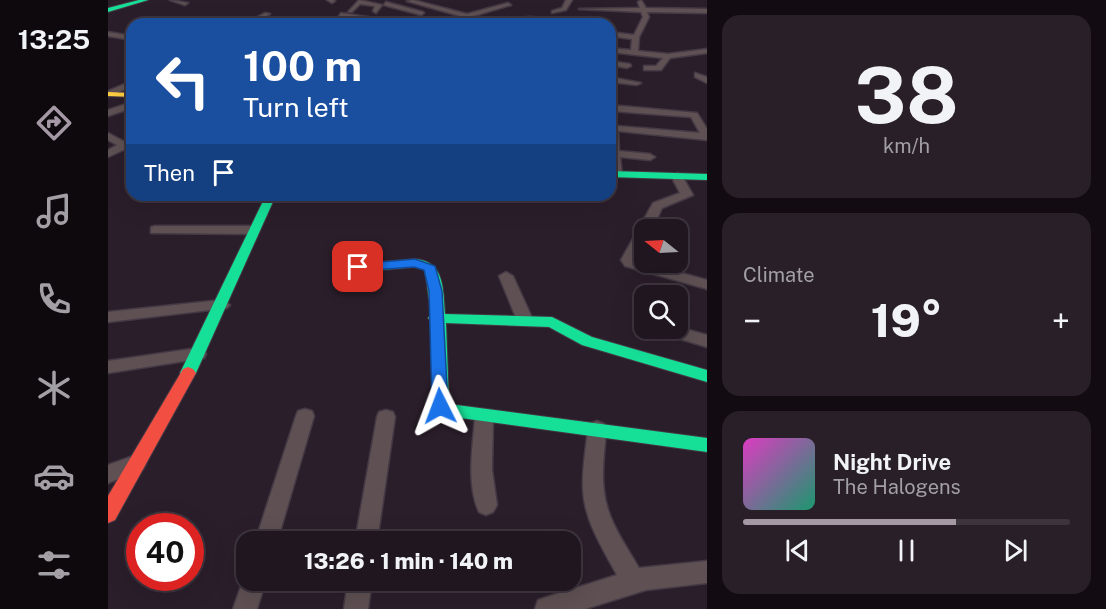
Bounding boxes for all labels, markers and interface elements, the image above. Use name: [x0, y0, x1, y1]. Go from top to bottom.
text: 13:25: [18, 23, 90, 55]
text: 100 m: [243, 41, 362, 90]
icon: left: [144, 42, 222, 120]
text: 38: [855, 49, 958, 141]
text: Turn left: [243, 91, 349, 123]
icon: directions: [33, 102, 75, 144]
text: km/h: [883, 134, 930, 158]
icon: arrive: [207, 156, 240, 189]
text: Then: [144, 160, 195, 186]
icon: music: [33, 190, 75, 232]
north arrow: [634, 219, 688, 273]
map controls: [634, 219, 688, 339]
pin: [332, 241, 383, 292]
icon: arrive: [341, 250, 374, 283]
text: Climate: [743, 263, 815, 287]
icon: phone: [33, 278, 75, 320]
button: search: [634, 285, 688, 339]
text: 19°: [871, 294, 942, 347]
text: −: [743, 302, 761, 340]
text: +: [1052, 302, 1070, 340]
icon: climate: [33, 367, 75, 409]
position arrow: [408, 374, 472, 438]
text: Night Drive: [833, 449, 951, 475]
icon: car: [33, 455, 75, 497]
text: The Halogens: [833, 475, 961, 499]
speed limit sign: 40: [126, 513, 204, 591]
icon: previous: [781, 534, 814, 567]
icon: pause: [890, 534, 923, 567]
icon: next: [999, 534, 1032, 567]
icon: filters: [33, 544, 75, 586]
text: 13:26 · 1 min · 140 m: [304, 548, 513, 574]

